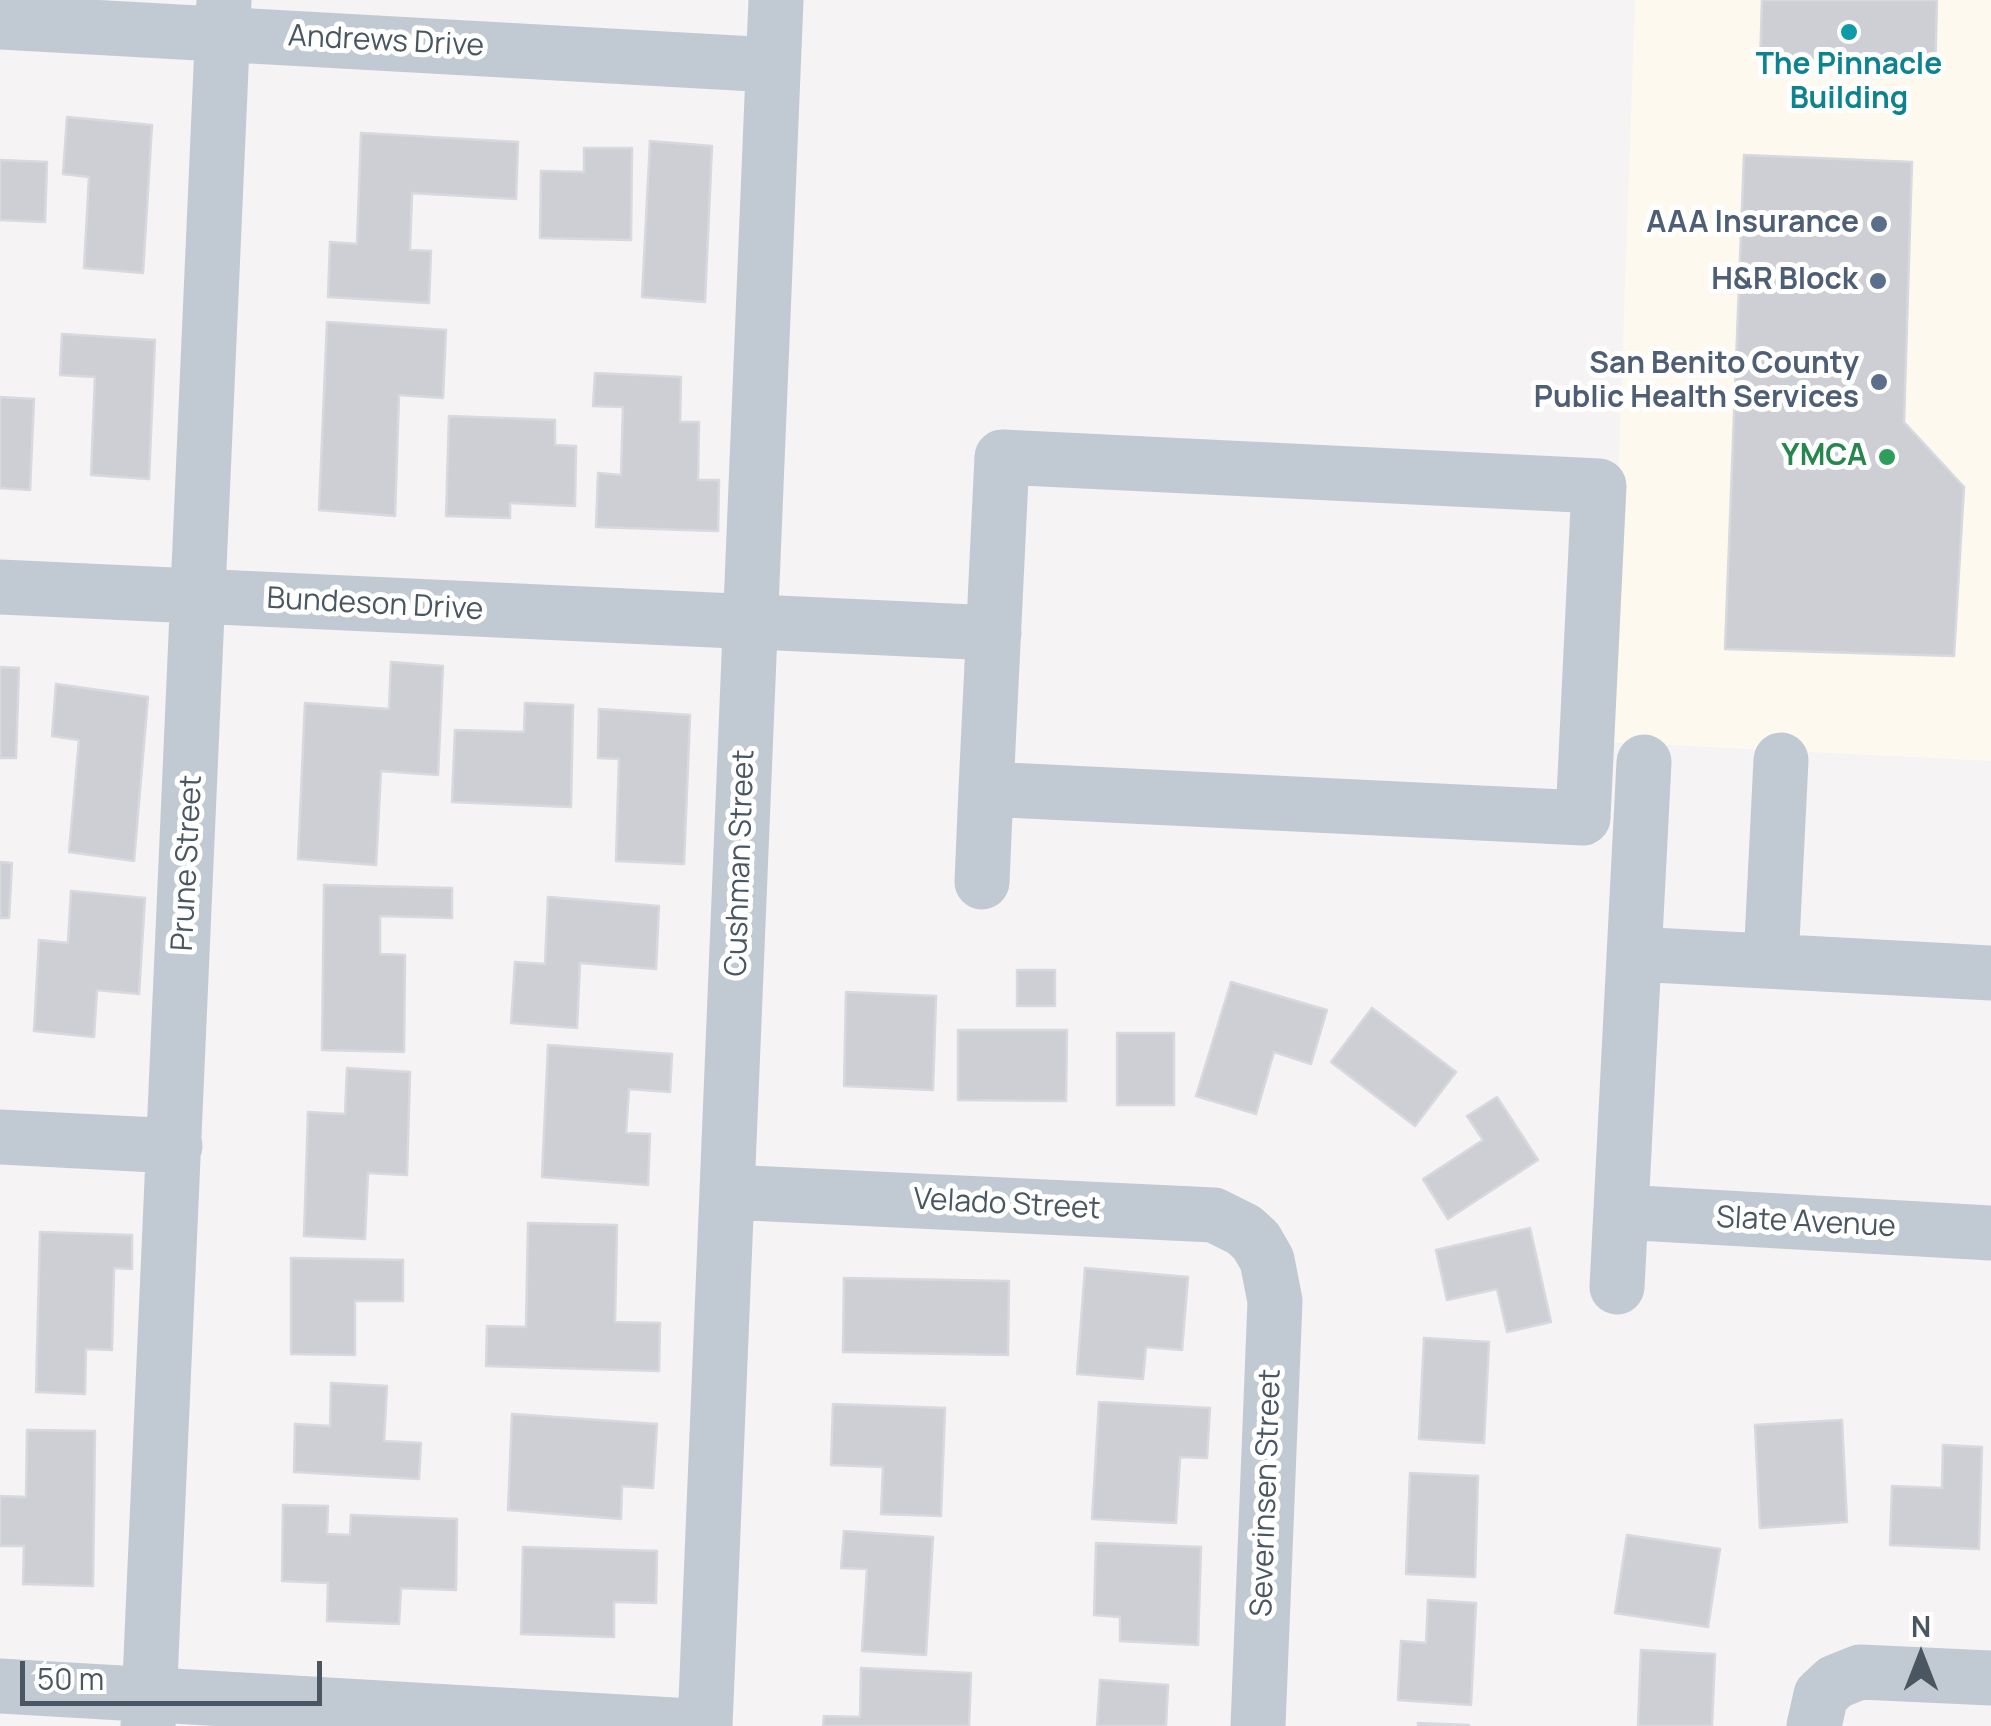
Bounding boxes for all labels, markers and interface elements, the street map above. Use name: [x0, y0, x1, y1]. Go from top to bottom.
street label: Andrews Drive: [287, 19, 485, 65]
marker: The Pinnacle Building: [1838, 21, 1860, 43]
place label: The Pinnacle Building: [1756, 48, 1942, 118]
place label: AAA Insurance: [1646, 206, 1859, 242]
marker: AAA Insurance: [1868, 213, 1890, 235]
place label: H&R Block: [1711, 263, 1858, 299]
marker: H&R Block: [1867, 270, 1889, 292]
place label: San Benito County Public Health Services: [1534, 347, 1859, 418]
marker: San Benito County Public Health Services: [1868, 371, 1890, 393]
place label: YMCA: [1781, 439, 1867, 475]
marker: YMCA: [1876, 446, 1898, 468]
street label: Bundeson Drive: [266, 581, 484, 629]
street label: Cushman Street: [719, 749, 763, 977]
street label: Prune Street: [165, 774, 211, 952]
street label: Velado Street: [913, 1182, 1101, 1228]
street label: Slate Avenue: [1715, 1200, 1897, 1246]
street label: Severinsen Street: [1245, 1368, 1289, 1618]
north arrow: [1871, 1606, 1971, 1706]
text: N: [1911, 1607, 1931, 1645]
scale bar: [25, 1641, 328, 1703]
text: 50 m: [37, 1658, 104, 1699]

